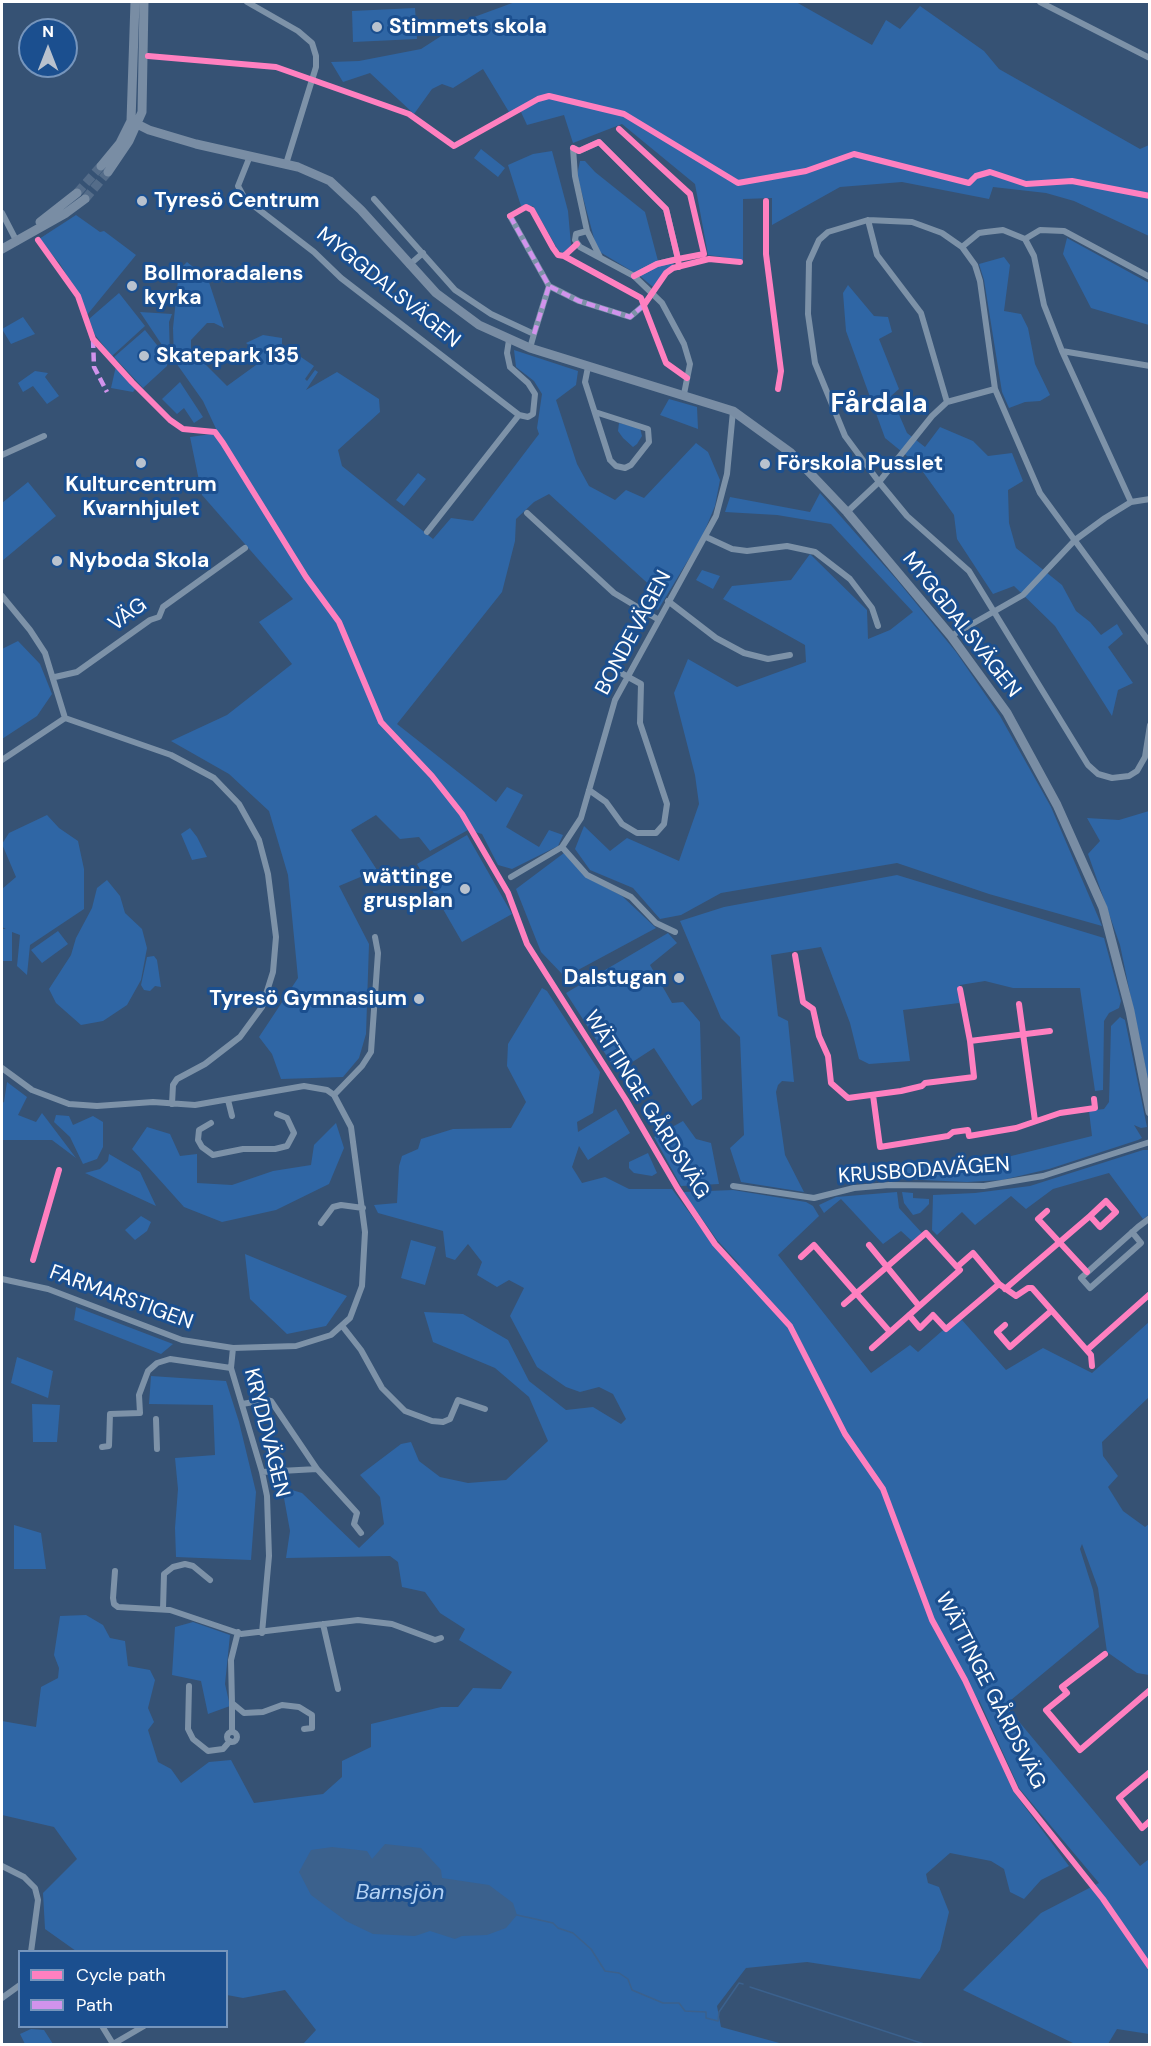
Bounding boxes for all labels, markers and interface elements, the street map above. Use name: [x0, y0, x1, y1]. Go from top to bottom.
place label: Stimmets skola: [389, 14, 547, 40]
north arrow: [18, 18, 78, 78]
marker: Stimmets skola: [370, 20, 384, 34]
text: N: [42, 21, 54, 42]
place label: Tyresö Centrum: [154, 188, 320, 214]
marker: Tyresö Centrum: [135, 194, 149, 208]
street label: MYGGDALSVÄGEN: [311, 222, 465, 354]
place label: Bollmoradalens kyrka: [144, 261, 303, 311]
marker: Bollmoradalens kyrka: [125, 279, 139, 293]
place label: Skatepark 135: [156, 343, 299, 369]
marker: Skatepark 135: [137, 349, 151, 363]
district label: Fårdala: [830, 389, 928, 421]
place label: Förskola Pusslet: [777, 451, 943, 477]
marker: Kulturcentrum Kvarnhjulet: [134, 456, 148, 470]
marker: Förskola Pusslet: [758, 457, 772, 471]
place label: Kulturcentrum Kvarnhjulet: [65, 472, 217, 522]
street label: MYGGDALSVÄGEN: [896, 547, 1026, 703]
place label: Nyboda Skola: [69, 548, 209, 574]
marker: Nyboda Skola: [50, 554, 64, 568]
street label: BONDEVÄGEN: [591, 567, 677, 699]
street label: VÄG: [104, 593, 152, 637]
place label: wättinge grusplan: [363, 864, 453, 914]
marker: wättinge grusplan: [458, 882, 472, 896]
place label: Dalstugan: [564, 965, 667, 991]
marker: Dalstugan: [672, 971, 686, 985]
place label: Tyresö Gymnasium: [209, 986, 407, 1012]
marker: Tyresö Gymnasium: [412, 992, 426, 1006]
street label: WÄTTINGE GÅRDSVÄG: [578, 1006, 714, 1204]
street label: KRUSBODAVÄGEN: [837, 1152, 1011, 1190]
street label: FARMARSTIGEN: [46, 1260, 196, 1336]
street label: KRYDDVÄGEN: [238, 1366, 294, 1500]
street label: WÄTTINGE GÅRDSVÄG: [929, 1589, 1051, 1793]
water label: Barnsjön: [356, 1880, 444, 1906]
legend: [18, 1950, 228, 2028]
text: Cycle path: [76, 1963, 166, 1987]
text: Path: [76, 1993, 113, 2017]

